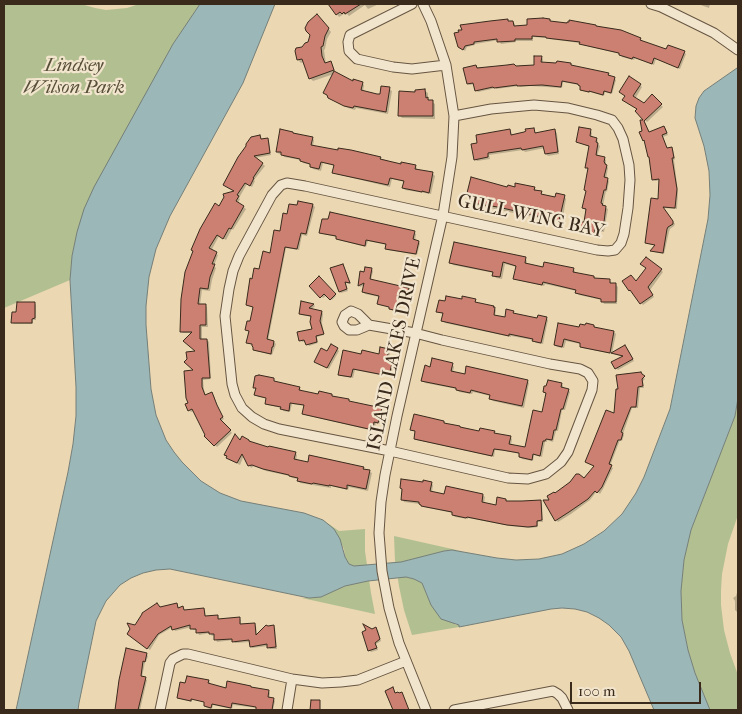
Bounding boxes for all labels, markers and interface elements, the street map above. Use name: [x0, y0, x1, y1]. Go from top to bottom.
park label: Lindsey Wilson Park: [23, 55, 125, 99]
street label: GULL WING BAY: [455, 190, 607, 244]
street label: ISLAND LAKES DRIVE: [363, 255, 427, 453]
scale bar: [572, 672, 703, 704]
text: 100 m: [578, 682, 616, 700]

